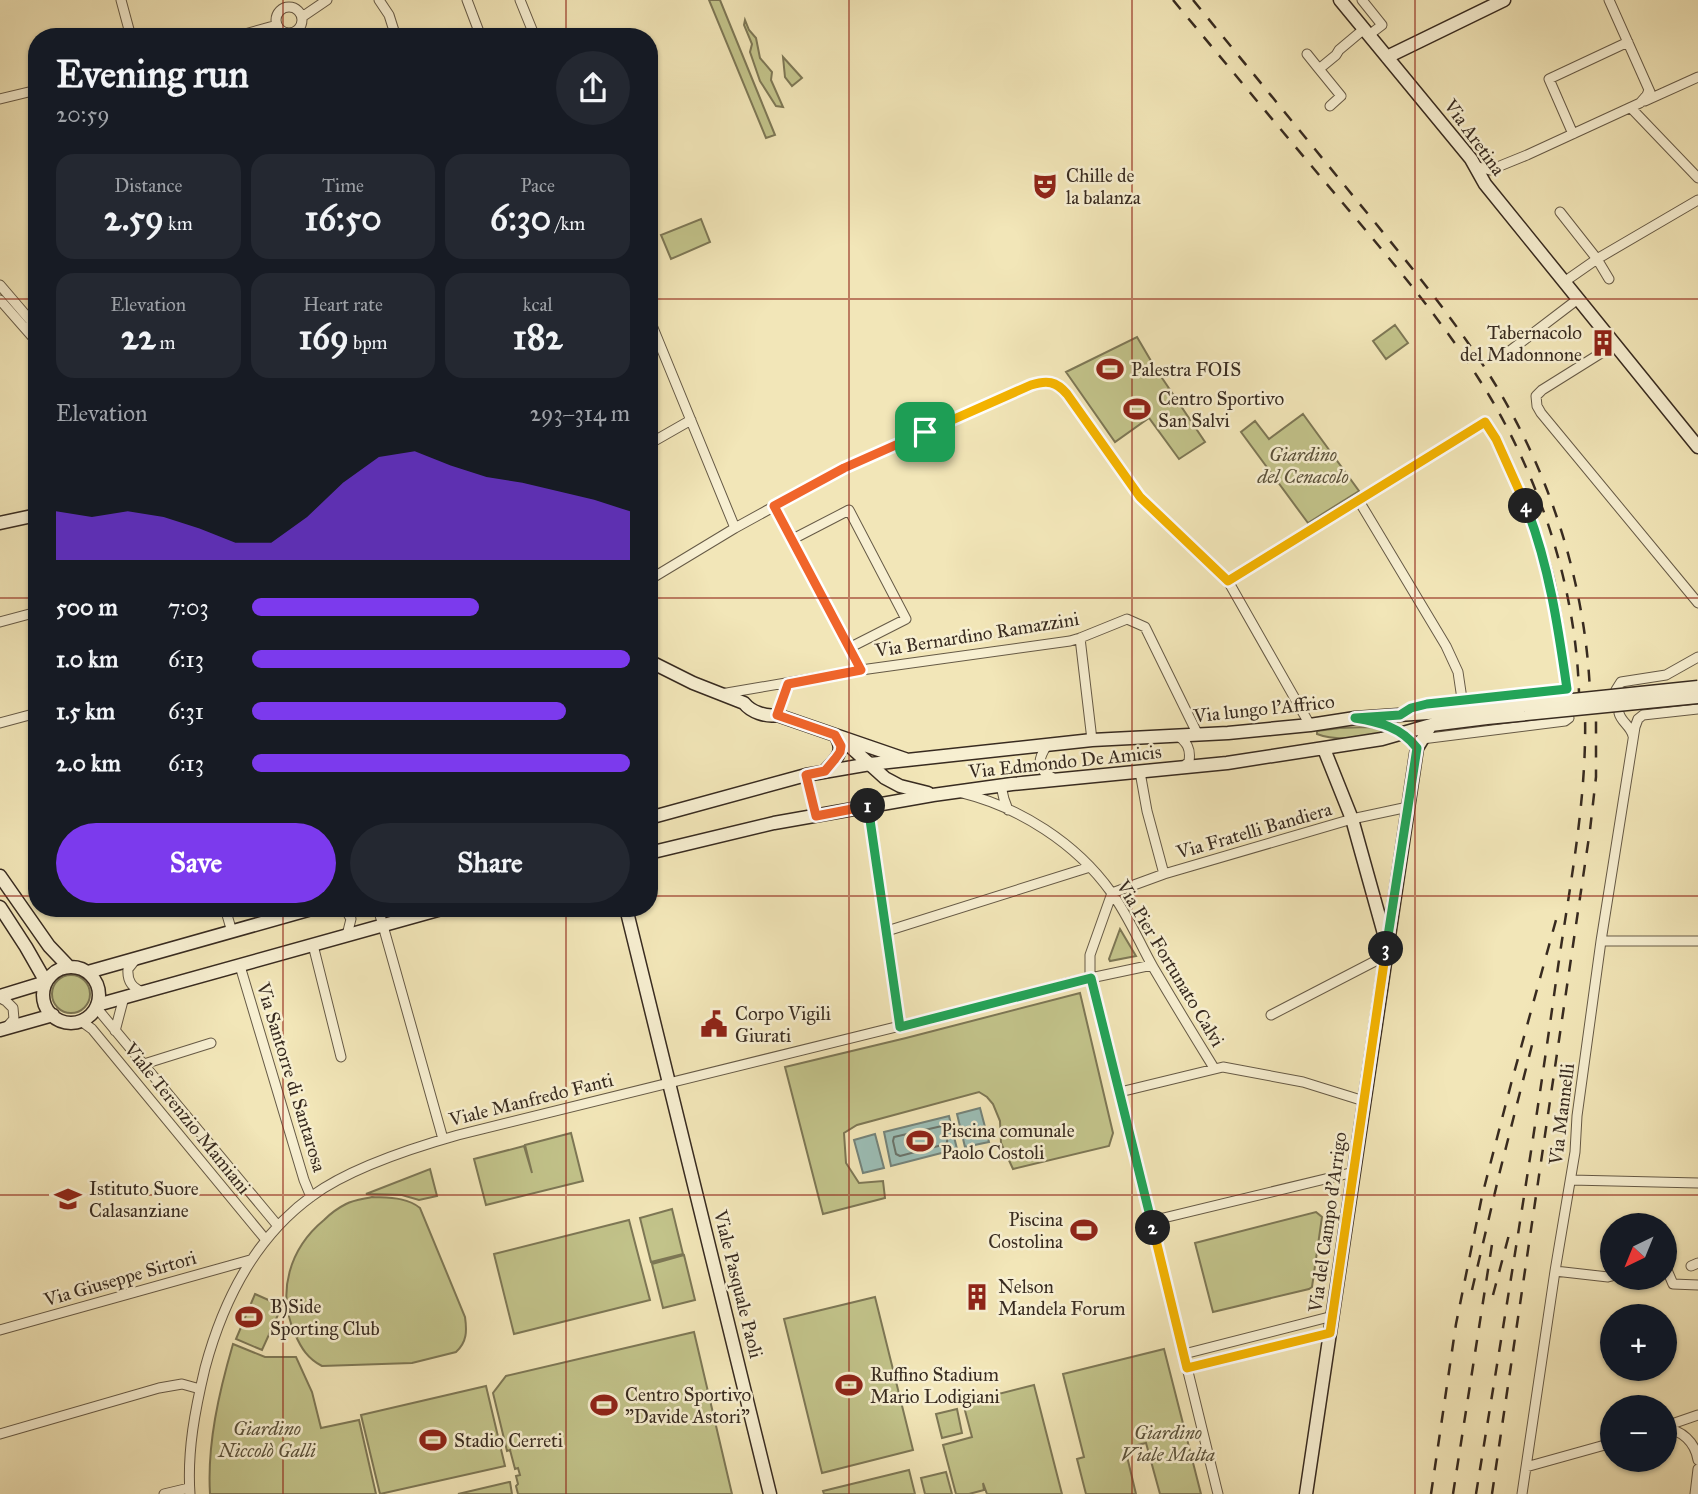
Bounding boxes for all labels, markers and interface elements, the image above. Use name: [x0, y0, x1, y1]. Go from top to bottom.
text: Evening run: [56, 51, 249, 97]
button: share: [556, 51, 630, 125]
street label: Via Aretina: [1439, 94, 1510, 181]
text: 20:59: [56, 100, 110, 128]
place label: Chille de la balanza: [1066, 164, 1142, 209]
theatre icon: Chille de la balanza: [1030, 171, 1060, 201]
text: Distance: [114, 174, 182, 197]
text: Time: [322, 174, 364, 197]
text: Pace: [520, 174, 555, 197]
text: 2.59: [104, 197, 164, 240]
text: 16:50: [304, 197, 382, 240]
text: 6:30: [490, 197, 551, 240]
text: km: [164, 212, 193, 235]
text: /km: [551, 212, 585, 235]
text: Elevation: [111, 293, 186, 316]
text: Heart rate: [303, 293, 383, 316]
text: kcal: [523, 293, 553, 316]
text: 22: [121, 316, 156, 359]
text: 169: [298, 316, 349, 359]
text: 182: [513, 316, 563, 359]
place label: Tabernacolo del Madonnone: [1460, 321, 1582, 366]
building icon: Tabernacolo del Madonnone: [1588, 328, 1618, 358]
text: m: [156, 331, 176, 354]
text: bpm: [349, 331, 388, 354]
sports icon: Palestra FOIS: [1095, 354, 1125, 384]
place label: Palestra FOIS: [1131, 358, 1241, 381]
place label: Centro Sportivo San Salvi: [1158, 387, 1285, 432]
sports icon: Centro Sportivo San Salvi: [1122, 394, 1152, 424]
text: Elevation: [56, 399, 147, 427]
text: 293–314 m: [530, 399, 630, 427]
pin: [895, 402, 955, 462]
icon: arrive: [906, 413, 944, 451]
park label: Giardino del Cenacolo: [1256, 443, 1349, 488]
pin: 4: [1508, 489, 1544, 524]
text: 4: [1520, 494, 1531, 517]
text: 500 m: [56, 593, 118, 621]
text: 7:03: [168, 593, 209, 621]
street label: Via Bernardino Ramazzini: [873, 607, 1081, 662]
text: 1.0 km: [56, 645, 118, 673]
text: 6:13: [168, 645, 204, 673]
street label: Via lungo l'Affrico: [1191, 690, 1336, 728]
text: 1.5 km: [56, 697, 115, 725]
text: 6:31: [168, 697, 204, 725]
street label: Via Edmondo De Amicis: [966, 740, 1163, 783]
text: 2.0 km: [56, 749, 121, 777]
text: 6:13: [168, 749, 204, 777]
pin: 1: [850, 788, 886, 824]
text: 1: [864, 794, 871, 817]
street label: Via Fratelli Bandiera: [1173, 797, 1335, 864]
button: Save: [56, 823, 336, 903]
button: Share: [350, 823, 630, 903]
street label: Via Pier Fortunato Calvi: [1111, 875, 1229, 1051]
pin: 3: [1368, 932, 1404, 967]
text: 3: [1382, 937, 1389, 960]
street label: Via Santorre di Santarosa: [251, 979, 332, 1175]
place label: Corpo Vigili Giurati: [735, 1002, 831, 1047]
public building icon: Corpo Vigili Giurati: [699, 1009, 729, 1039]
street label: Viale Terenzio Mamiani: [119, 1037, 256, 1199]
street label: Via Mannelli: [1544, 1062, 1579, 1167]
street label: Viale Manfredo Fanti: [446, 1068, 616, 1131]
place label: Piscina comunale Paolo Costoli: [941, 1119, 1075, 1164]
sports icon: Piscina comunale Paolo Costoli: [905, 1126, 935, 1156]
street label: Via del Campo d'Arrigo: [1303, 1130, 1353, 1315]
place label: Istituto Suore Calasanziane: [89, 1177, 199, 1222]
school or university icon: Istituto Suore Calasanziane: [53, 1184, 83, 1214]
street label: Viale Pasquale Paoli: [708, 1207, 768, 1361]
place label: Piscina Costolina: [988, 1208, 1064, 1253]
pin: 2: [1136, 1210, 1170, 1246]
north arrow: [1600, 1213, 1676, 1290]
map controls: [1600, 1213, 1677, 1472]
sports icon: Piscina Costolina: [1069, 1215, 1099, 1245]
text: 2: [1148, 1216, 1157, 1239]
street label: Via Giuseppe Sirtori: [40, 1246, 199, 1312]
place label: Nelson Mandela Forum: [998, 1275, 1126, 1320]
building icon: Nelson Mandela Forum: [962, 1282, 992, 1312]
place label: B)Side Sporting Club: [270, 1295, 380, 1341]
sports icon: B)Side Sporting Club: [234, 1302, 264, 1332]
button: +: [1600, 1304, 1677, 1381]
place label: Ruffino Stadium Mario Lodigiani: [870, 1363, 1000, 1409]
sports icon: Ruffino Stadium Mario Lodigiani: [834, 1370, 864, 1400]
place label: Centro Sportivo "Davide Astori": [625, 1383, 752, 1428]
sports icon: Centro Sportivo "Davide Astori": [589, 1390, 619, 1420]
button: −: [1600, 1395, 1677, 1472]
park label: Giardino Niccolò Galli: [217, 1417, 316, 1462]
park label: Giardino Viale Malta: [1121, 1421, 1215, 1466]
sports icon: Stadio Cerreti: [418, 1425, 448, 1455]
place label: Stadio Cerreti: [454, 1429, 563, 1452]

